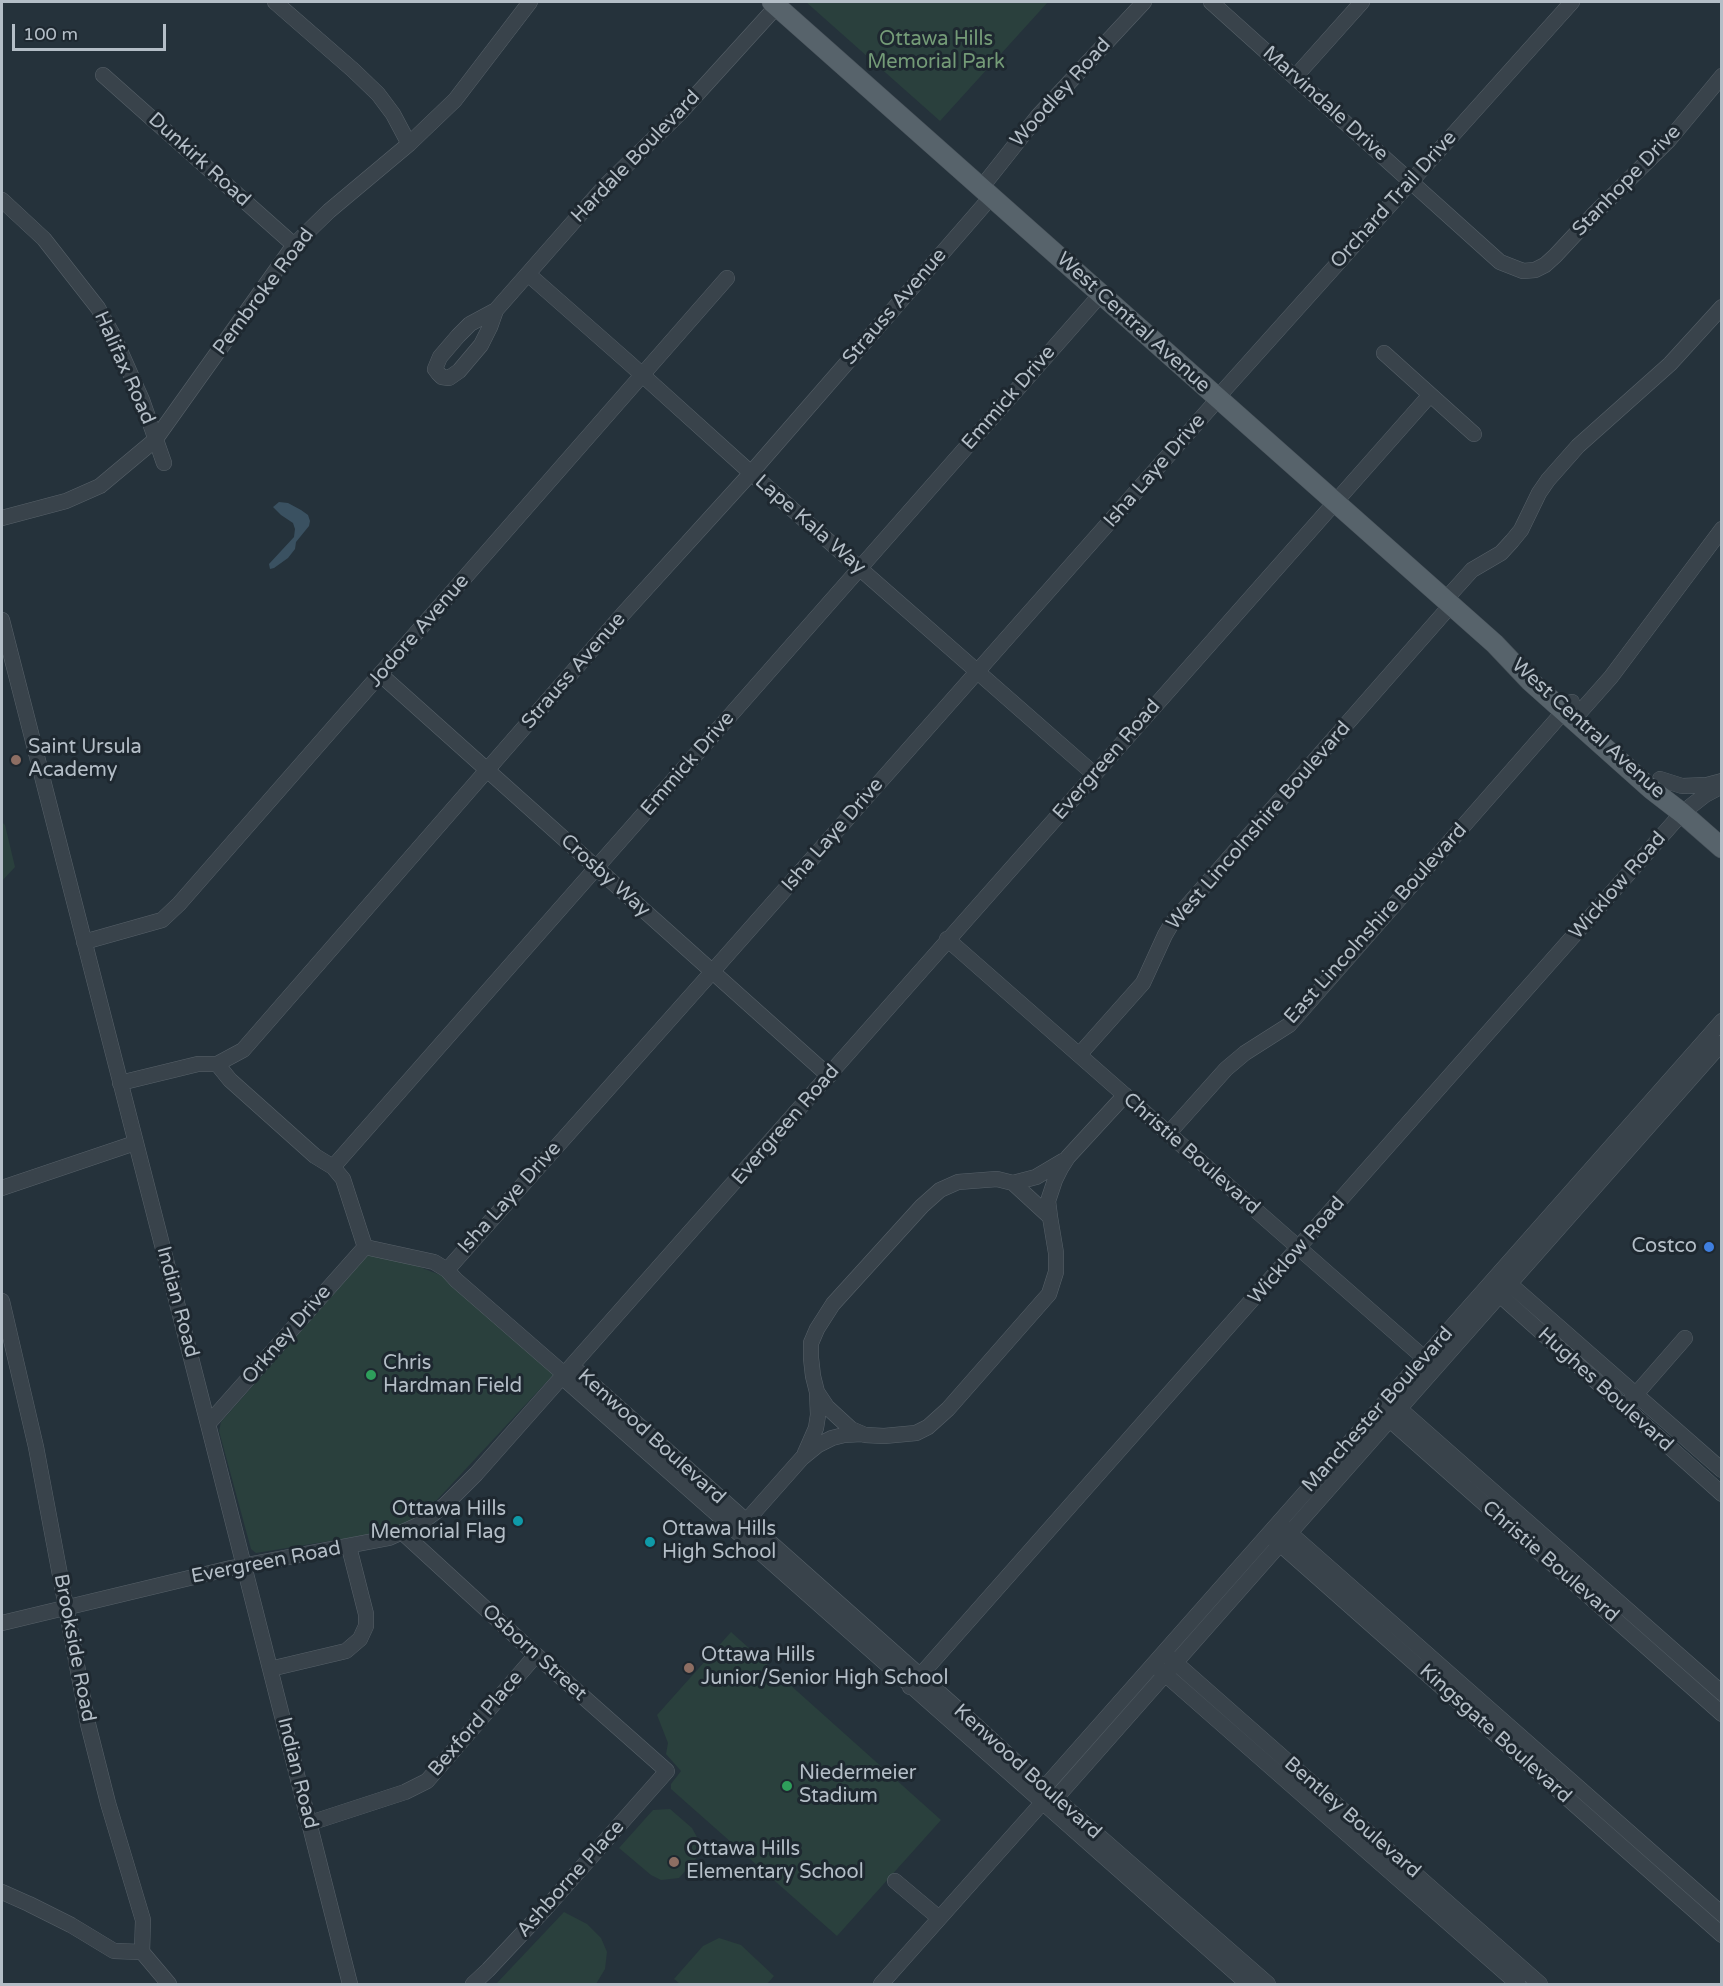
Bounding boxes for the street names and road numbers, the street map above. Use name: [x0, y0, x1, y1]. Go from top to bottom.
street label: Woodley Road: [1006, 33, 1116, 153]
street label: Marvindale Drive: [1257, 41, 1393, 167]
street label: Hardale Boulevard: [567, 86, 705, 228]
street label: Dunkirk Road: [143, 108, 255, 212]
street label: Stanhope Drive: [1568, 120, 1686, 242]
street label: Orchard Trail Drive: [1326, 126, 1462, 274]
street label: Pembroke Road: [209, 224, 319, 360]
street label: Strauss Avenue: [838, 244, 952, 370]
street label: West Central Avenue: [1051, 248, 1215, 398]
street label: Halifax Road: [88, 308, 160, 428]
street label: Emmick Drive: [957, 341, 1061, 455]
street label: Isha Laye Drive: [1099, 409, 1211, 533]
street label: Lape Kala Way: [750, 470, 870, 580]
street label: Jodore Avenue: [363, 570, 475, 692]
street label: Strauss Avenue: [517, 608, 631, 734]
street label: West Central Avenue: [1506, 654, 1670, 804]
street label: Evergreen Road: [1048, 695, 1166, 825]
street label: Emmick Drive: [636, 707, 740, 821]
street label: West Lincolnshire Boulevard: [1162, 717, 1356, 935]
street label: Isha Laye Drive: [777, 773, 889, 897]
street label: East Lincolnshire Boulevard: [1280, 819, 1472, 1029]
street label: Wicklow Road: [1565, 827, 1671, 945]
street label: Crosby Way: [555, 829, 655, 923]
street label: Evergreen Road: [727, 1060, 845, 1190]
street label: Christie Boulevard: [1118, 1088, 1264, 1220]
street label: Isha Laye Drive: [453, 1137, 567, 1259]
street label: Wicklow Road: [1244, 1192, 1350, 1310]
street label: Indian Road: [151, 1244, 203, 1360]
street label: Orkney Drive: [238, 1281, 336, 1389]
street label: Manchester Boulevard: [1297, 1322, 1459, 1498]
street label: Hughes Boulevard: [1532, 1323, 1678, 1457]
street label: Kenwood Boulevard: [572, 1364, 730, 1510]
street label: Christie Boulevard: [1477, 1496, 1623, 1628]
street label: Evergreen Road: [189, 1537, 343, 1589]
street label: Brookside Road: [48, 1572, 100, 1724]
street label: Osborn Street: [477, 1600, 591, 1706]
street label: Kingsgate Boulevard: [1414, 1659, 1576, 1809]
street label: Bexford Place: [424, 1666, 528, 1782]
street label: Kenwood Boulevard: [948, 1699, 1106, 1845]
street label: Indian Road: [272, 1715, 322, 1831]
street label: Bentley Boulevard: [1279, 1752, 1425, 1884]
street label: Ashborne Place: [512, 1816, 630, 1942]

